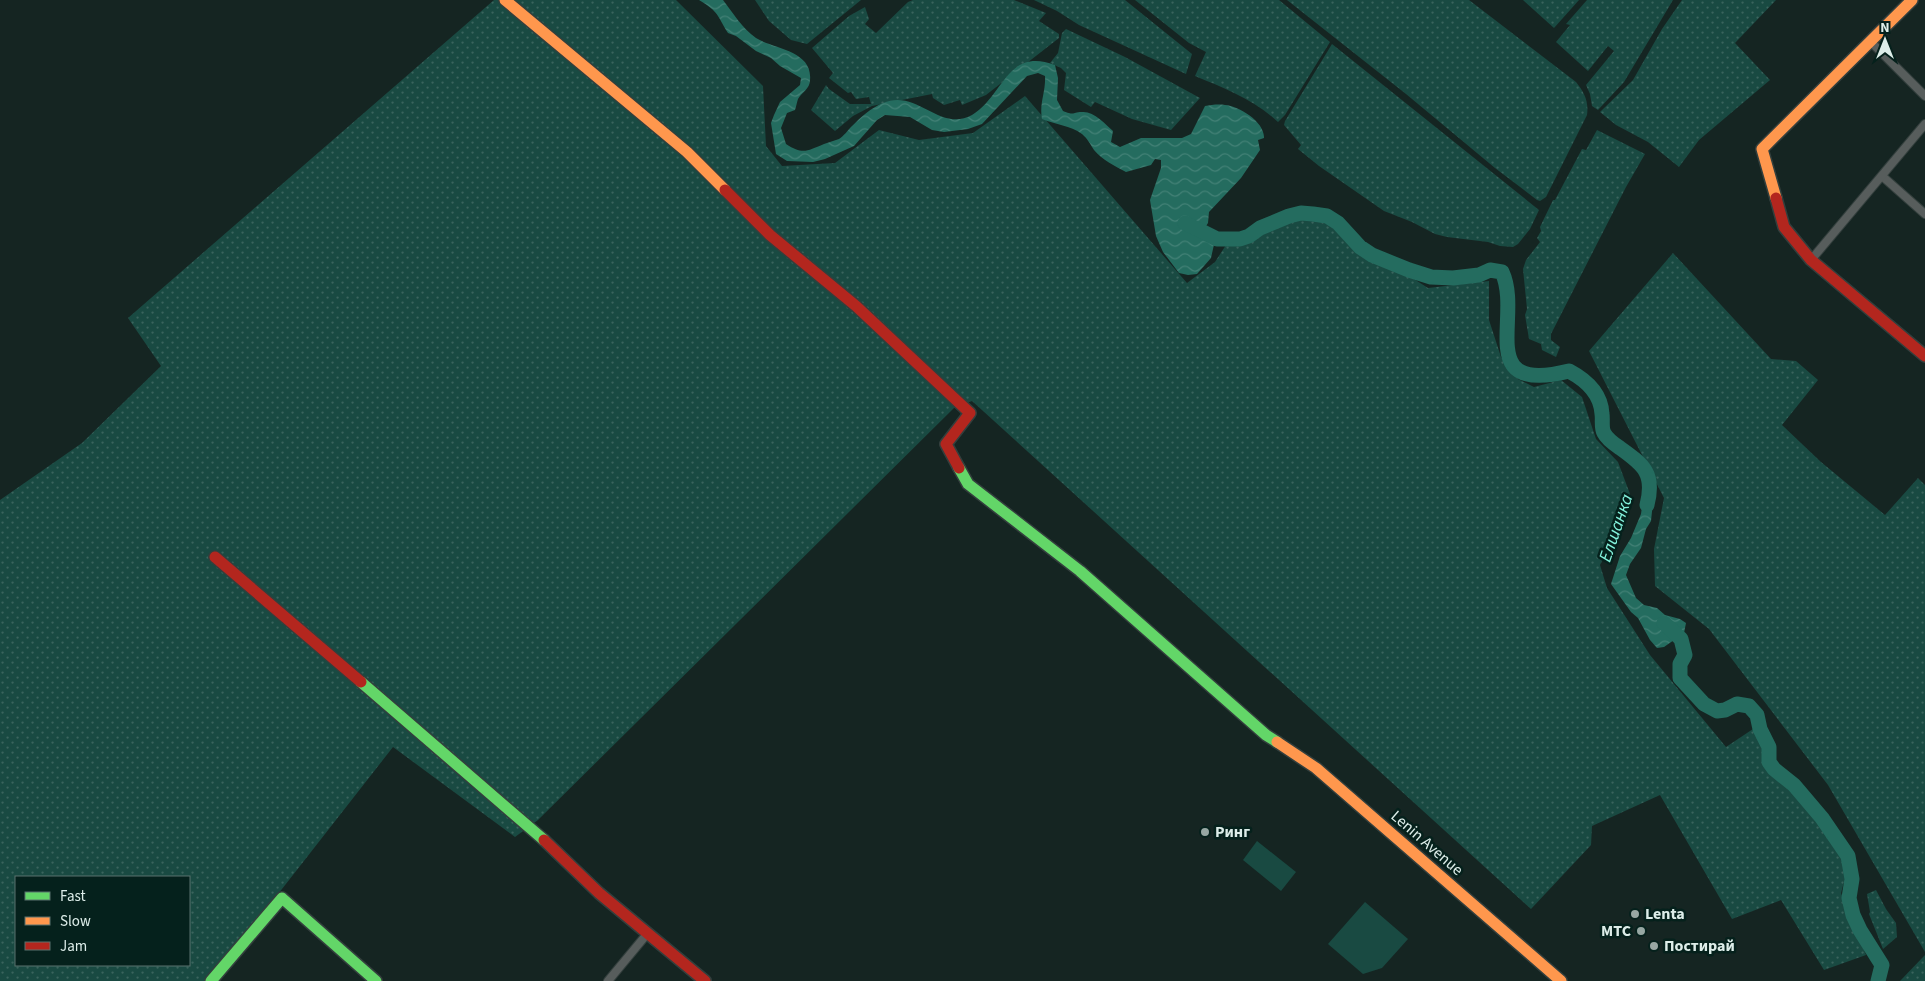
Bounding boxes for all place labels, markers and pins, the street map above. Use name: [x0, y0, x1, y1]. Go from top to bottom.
place label: Ринг: [1215, 821, 1250, 843]
marker: Ринг: [1199, 826, 1211, 838]
place label: Lenta: [1645, 903, 1685, 925]
marker: Lenta: [1629, 908, 1641, 920]
place label: МТС: [1601, 920, 1631, 942]
marker: МТС: [1635, 925, 1647, 937]
place label: Постирай: [1664, 935, 1735, 957]
marker: Постирай: [1648, 940, 1660, 952]

